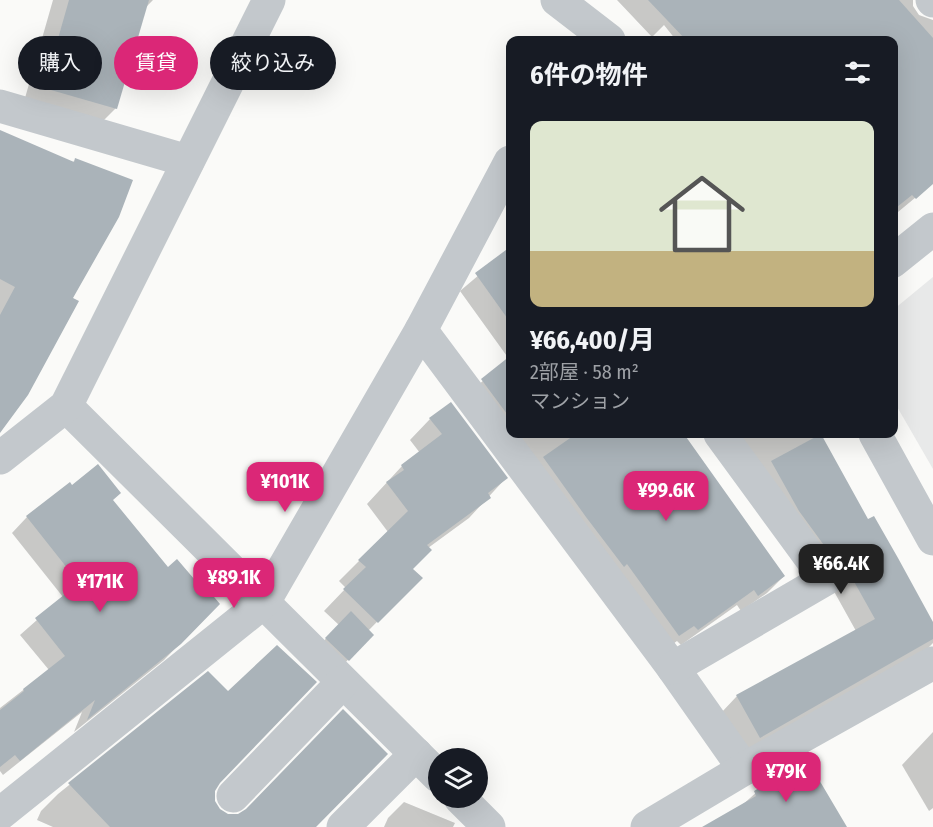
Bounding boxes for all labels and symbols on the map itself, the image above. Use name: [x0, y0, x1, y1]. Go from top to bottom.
pin: ¥101K: [243, 462, 327, 513]
pin: ¥99.6K: [617, 471, 715, 522]
pin: ¥66.4K: [792, 544, 890, 595]
pin: ¥89.1K: [185, 558, 283, 609]
pin: ¥171K: [58, 562, 142, 613]
pin: ¥79K: [750, 752, 822, 803]

